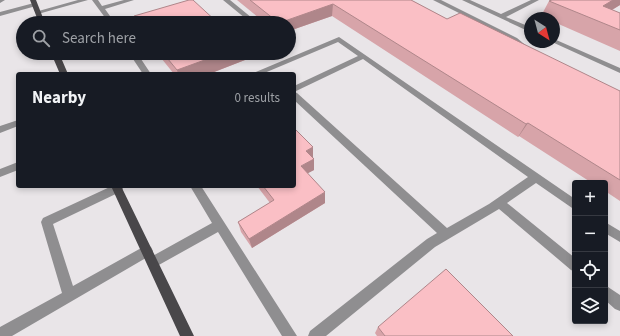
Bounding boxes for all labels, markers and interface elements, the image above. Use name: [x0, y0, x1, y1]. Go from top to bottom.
north arrow: [524, 12, 560, 48]
search box: [16, 16, 296, 60]
icon: search: [30, 27, 52, 49]
text: Search here: [62, 28, 136, 49]
text: Nearby: [32, 86, 86, 110]
text: 0 results: [235, 89, 280, 107]
map controls: [572, 180, 608, 324]
button: +: [572, 180, 608, 216]
button: −: [572, 216, 608, 252]
button: locate: [572, 252, 608, 288]
button: layers: [572, 288, 608, 324]

